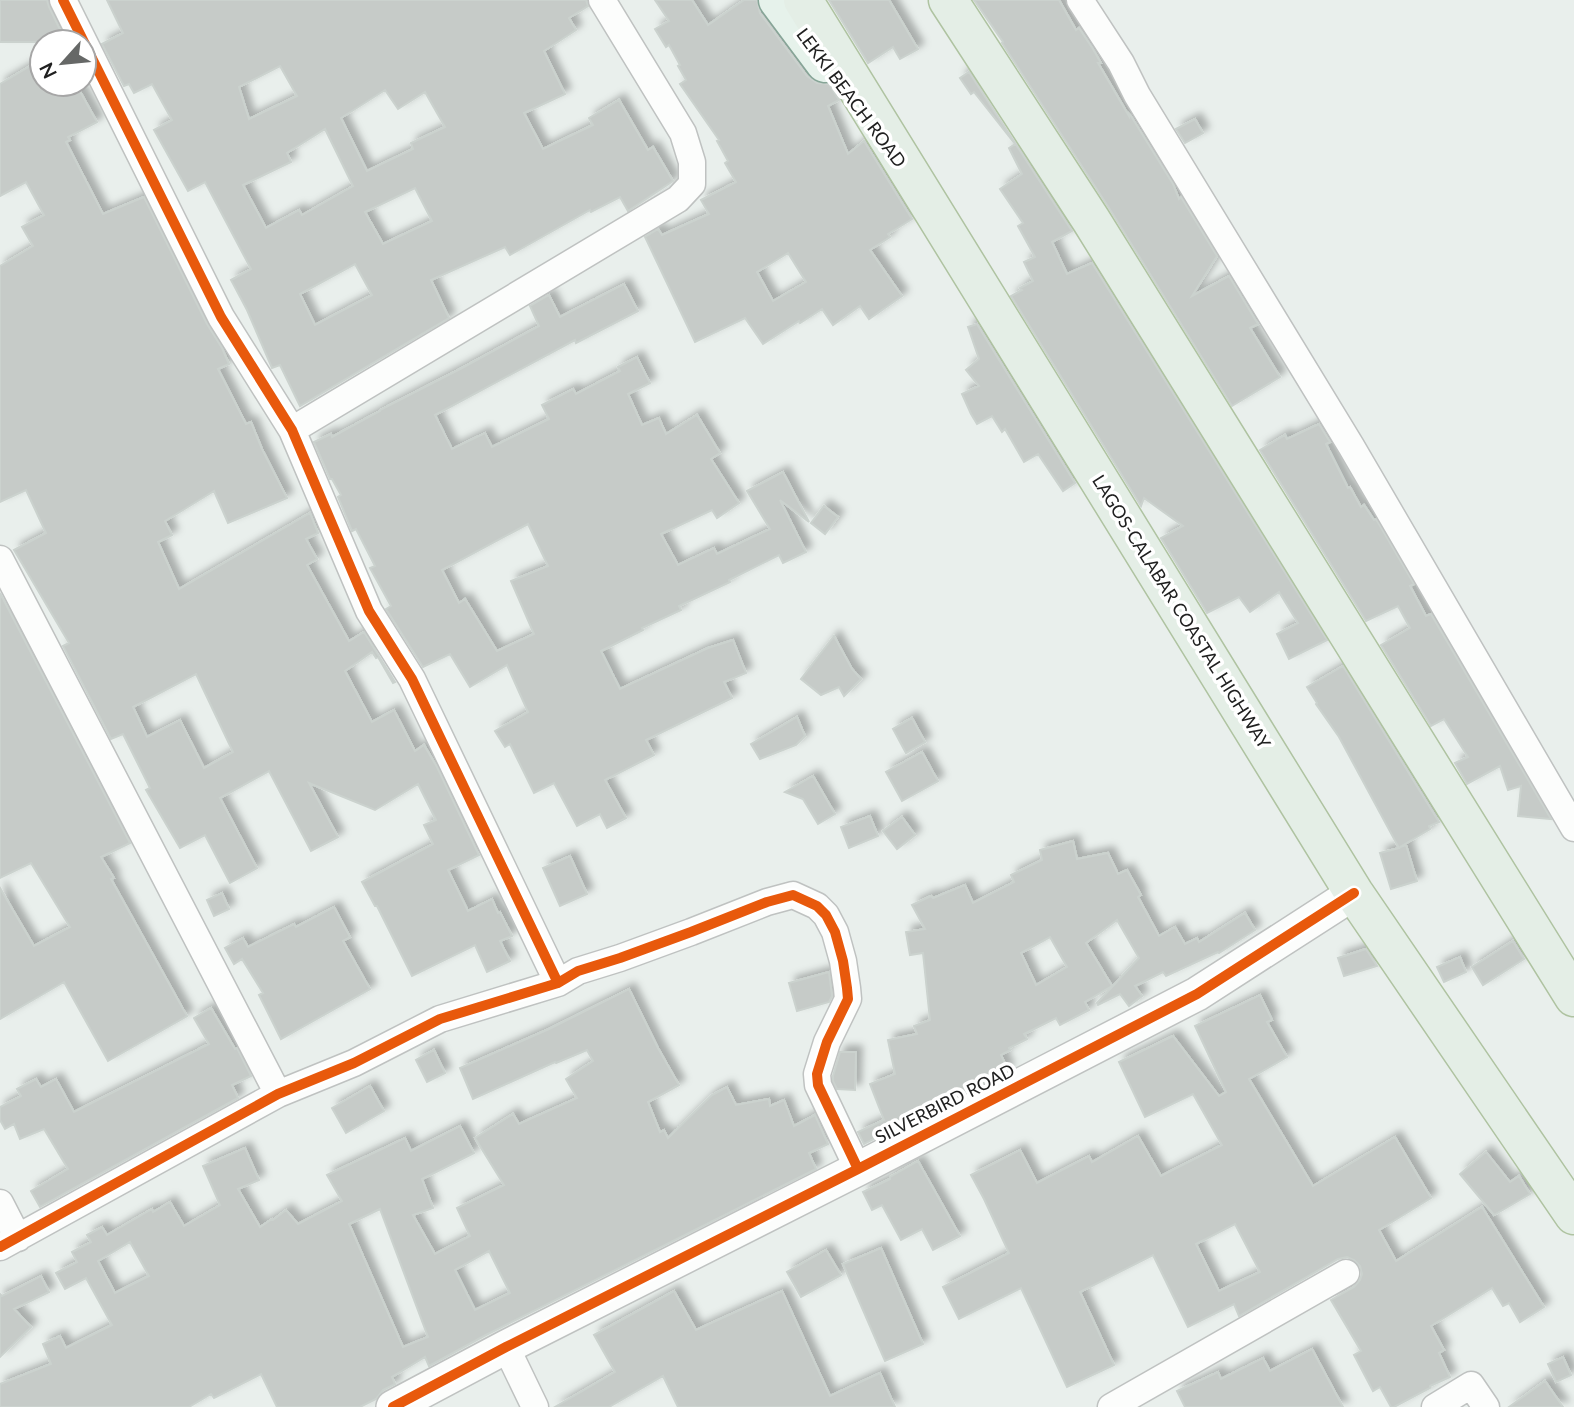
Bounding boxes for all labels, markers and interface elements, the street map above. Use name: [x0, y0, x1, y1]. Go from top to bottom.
street label: LEKKI BEACH ROAD: [792, 23, 911, 171]
north arrow: [28, 28, 98, 98]
text: N: [34, 59, 61, 83]
street label: LAGOS-CALABAR COASTAL HIGHWAY: [1088, 471, 1276, 753]
street label: SILVERBIRD ROAD: [871, 1058, 1018, 1148]

